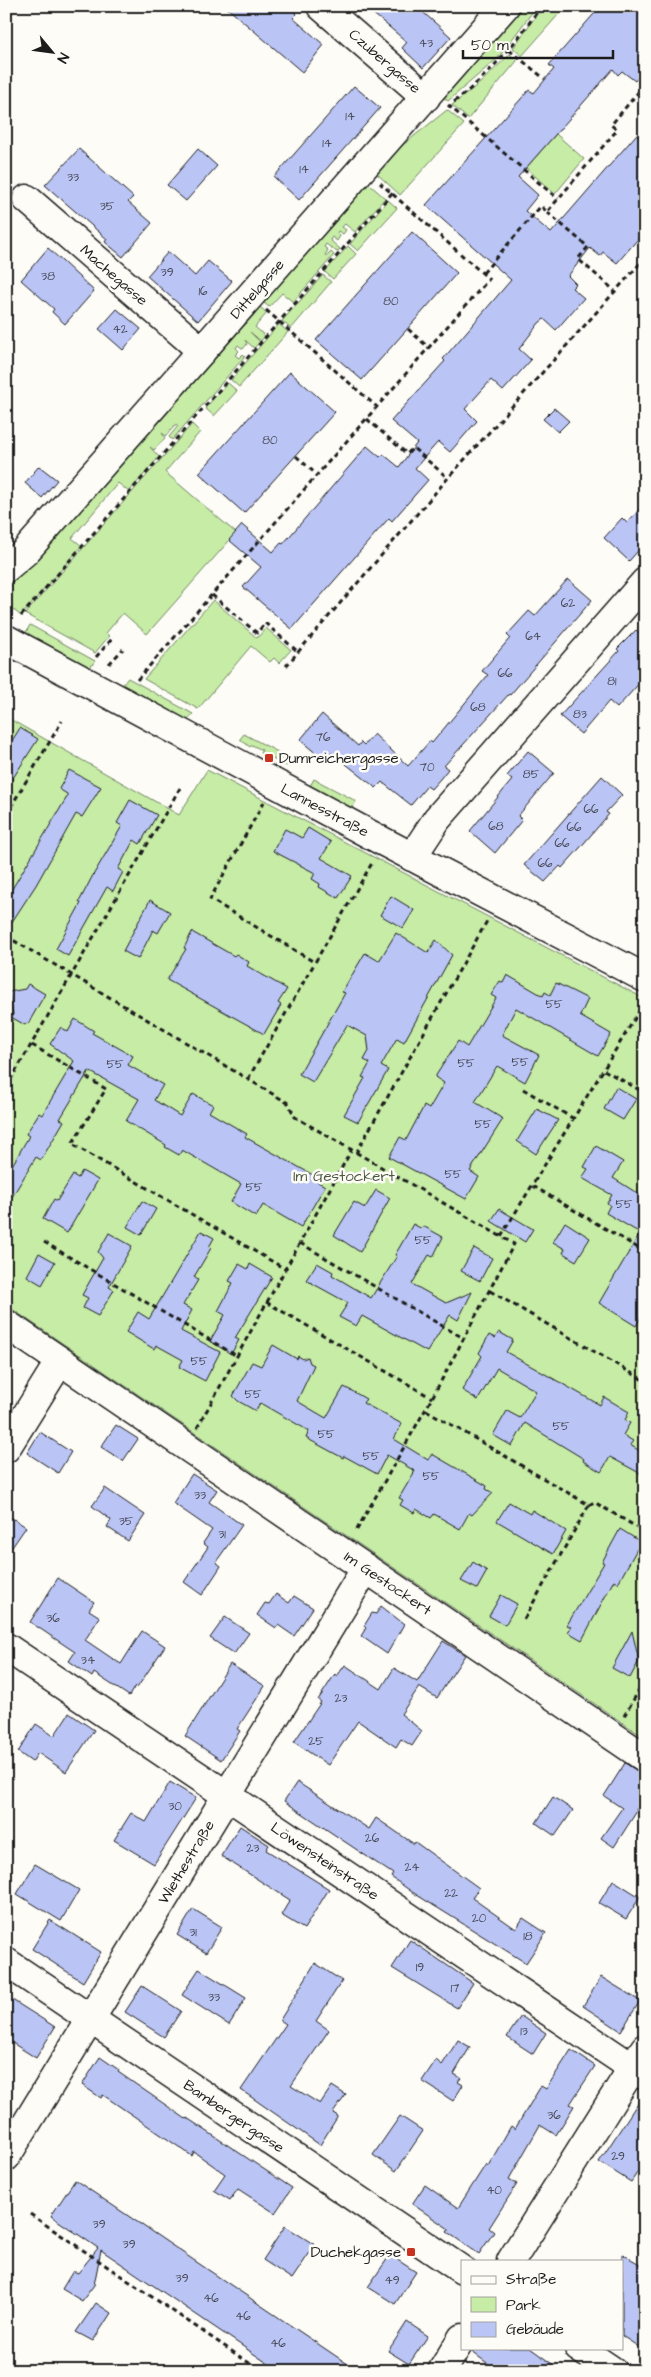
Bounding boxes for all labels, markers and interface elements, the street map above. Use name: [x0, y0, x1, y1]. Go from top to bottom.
street label: Czubergasse: [344, 24, 425, 99]
north arrow: [28, 28, 78, 78]
scale bar: [463, 28, 614, 60]
house number: 43: [419, 35, 433, 52]
text: 50 m: [471, 35, 509, 56]
text: N: [52, 49, 73, 67]
house number: 14: [345, 108, 355, 125]
house number: 14: [322, 135, 332, 152]
house number: 14: [299, 161, 309, 178]
house number: 33: [67, 169, 79, 186]
house number: 35: [100, 198, 115, 215]
street label: Machegasse: [75, 240, 152, 311]
street label: Dittelgasse: [225, 255, 290, 324]
house number: 39: [161, 264, 174, 281]
house number: 38: [41, 268, 55, 285]
house number: 16: [198, 283, 208, 300]
house number: 80: [383, 293, 399, 310]
house number: 42: [112, 321, 128, 338]
house number: 80: [262, 432, 278, 449]
house number: 62: [561, 595, 575, 612]
house number: 64: [525, 628, 541, 645]
house number: 66: [497, 665, 513, 682]
house number: 81: [607, 673, 617, 690]
house number: 68: [470, 699, 486, 716]
house number: 83: [573, 706, 587, 723]
house number: 76: [316, 729, 331, 746]
place label: Dumreichergasse: [279, 748, 399, 770]
marker: Dumreichergasse: [263, 752, 275, 764]
house number: 70: [420, 759, 435, 776]
house number: 85: [523, 766, 540, 783]
street label: Lannesstraße: [277, 778, 372, 842]
house number: 66: [583, 801, 599, 818]
house number: 68: [488, 818, 504, 835]
house number: 66: [566, 819, 582, 836]
house number: 66: [554, 835, 570, 852]
house number: 66: [537, 855, 553, 872]
house number: 55: [546, 996, 563, 1013]
house number: 55: [512, 1054, 529, 1071]
house number: 55: [458, 1055, 475, 1072]
house number: 55: [107, 1056, 124, 1073]
house number: 55: [475, 1116, 492, 1133]
park label: Im Gestockert: [293, 1166, 395, 1187]
house number: 55: [445, 1166, 462, 1183]
house number: 55: [246, 1179, 263, 1196]
house number: 55: [616, 1196, 633, 1213]
house number: 55: [415, 1232, 432, 1249]
house number: 55: [191, 1353, 208, 1370]
house number: 55: [245, 1386, 262, 1403]
house number: 55: [553, 1418, 570, 1435]
house number: 55: [318, 1426, 335, 1443]
house number: 55: [363, 1448, 380, 1465]
house number: 55: [423, 1468, 440, 1485]
house number: 33: [194, 1487, 206, 1504]
house number: 35: [119, 1513, 134, 1530]
house number: 31: [218, 1526, 226, 1543]
street label: Im Gestockert: [340, 1546, 436, 1621]
house number: 36: [46, 1610, 60, 1627]
house number: 34: [81, 1652, 95, 1669]
house number: 23: [335, 1690, 347, 1707]
house number: 25: [308, 1733, 324, 1750]
house number: 30: [168, 1798, 182, 1815]
street label: Wiethestraße: [153, 1816, 220, 1908]
street label: Löwensteinstraße: [266, 1817, 383, 1905]
house number: 26: [365, 1830, 380, 1847]
house number: 23: [247, 1840, 259, 1857]
house number: 24: [404, 1859, 420, 1876]
house number: 22: [444, 1885, 458, 1902]
house number: 20: [472, 1910, 487, 1927]
house number: 31: [189, 1924, 197, 1941]
house number: 18: [523, 1928, 533, 1945]
house number: 19: [416, 1959, 424, 1976]
house number: 17: [451, 1980, 460, 1997]
house number: 33: [208, 1989, 220, 2006]
house number: 13: [520, 2023, 528, 2040]
street label: Bambergergasse: [179, 2075, 288, 2159]
house number: 36: [547, 2107, 561, 2124]
house number: 29: [611, 2148, 625, 2165]
house number: 40: [486, 2182, 502, 2199]
house number: 39: [93, 2216, 106, 2233]
house number: 39: [123, 2236, 136, 2253]
place label: Duchekgasse: [311, 2242, 401, 2264]
marker: Duchekgasse: [405, 2246, 417, 2258]
legend: [461, 2260, 624, 2350]
text: Straße: [506, 2269, 556, 2290]
house number: 39: [176, 2270, 189, 2287]
house number: 49: [385, 2272, 400, 2289]
house number: 46: [203, 2290, 219, 2307]
text: Park: [506, 2295, 541, 2316]
house number: 46: [235, 2308, 251, 2325]
text: Gebäude: [506, 2319, 564, 2340]
house number: 46: [270, 2335, 286, 2352]

